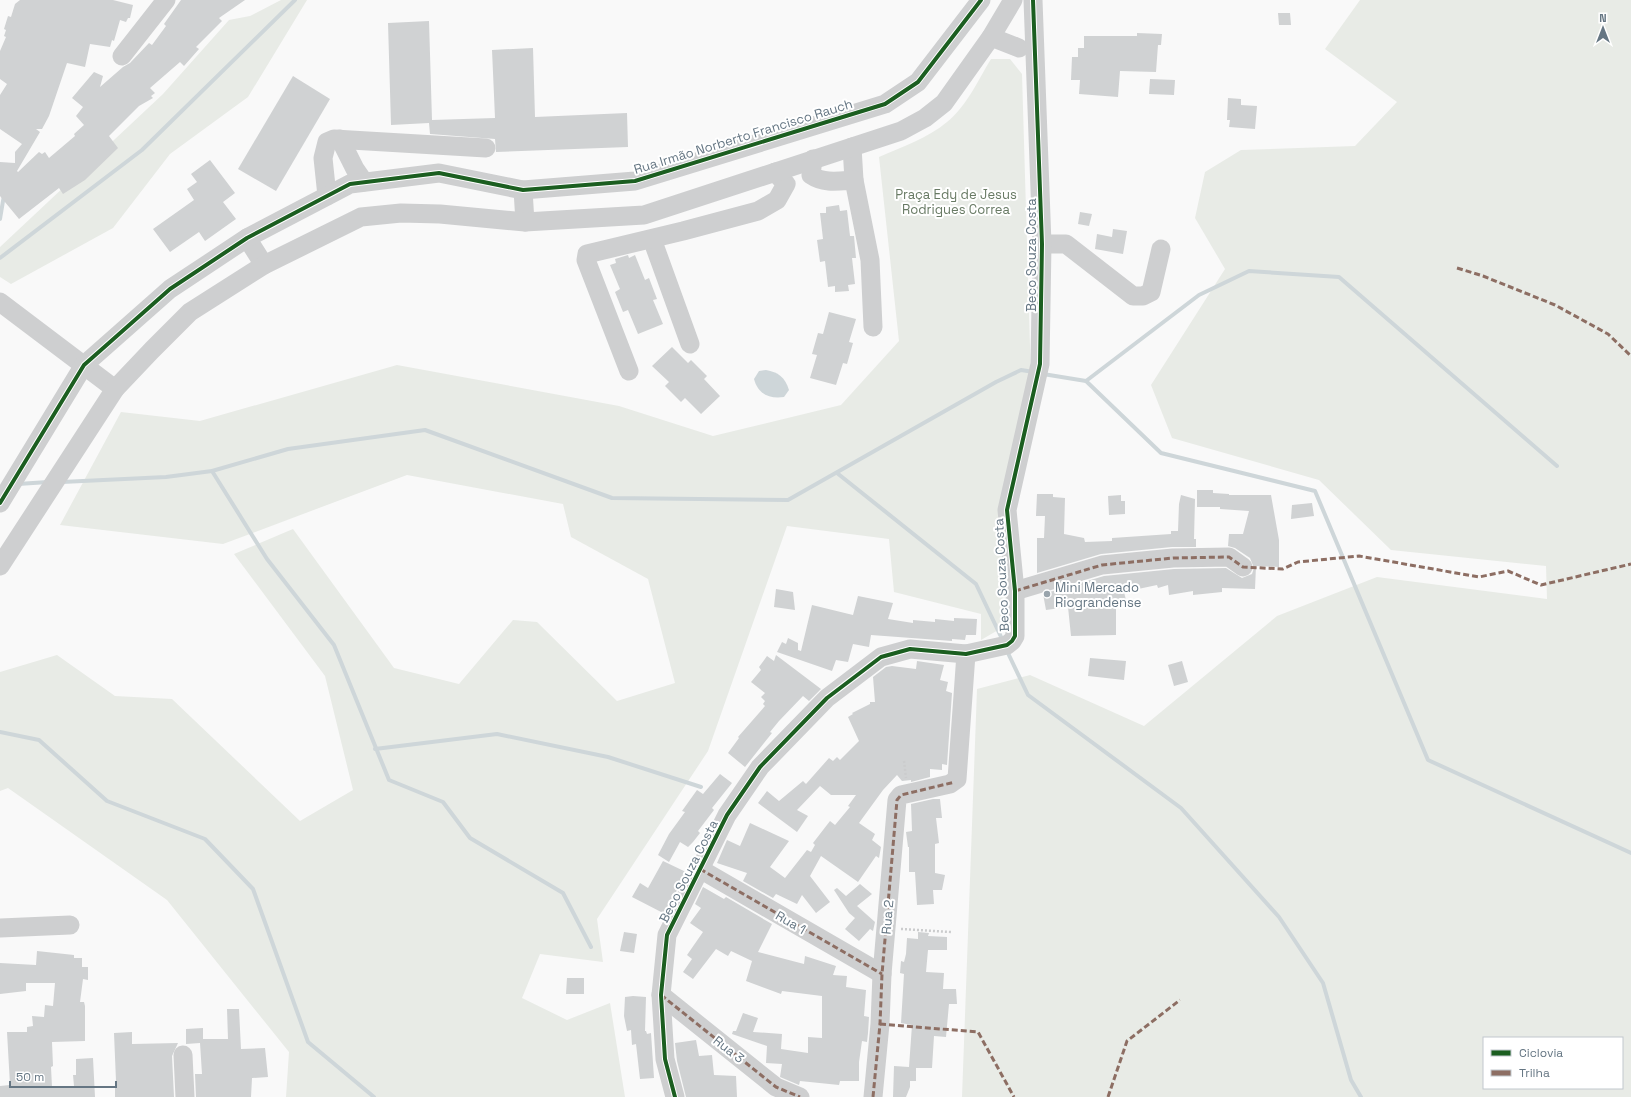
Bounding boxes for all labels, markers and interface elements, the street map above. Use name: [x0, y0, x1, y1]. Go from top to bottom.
north arrow: [1583, 8, 1623, 48]
text: N: [1599, 11, 1607, 25]
street label: Rua Irmão Norberto Francisco Rauch: [632, 95, 855, 178]
park label: Praça Edy de Jesus Rodrigues Correa: [895, 186, 1017, 218]
street label: Beco Souza Costa: [1023, 198, 1040, 312]
street label: Beco Souza Costa: [990, 517, 1013, 632]
place label: Mini Mercado Riograndense: [1055, 579, 1141, 611]
marker: Mini Mercado Riograndense: [1042, 589, 1052, 599]
street label: Beco Souza Costa: [655, 816, 722, 926]
street label: Rua 2: [878, 899, 897, 935]
street label: Rua 1: [772, 907, 809, 938]
street label: Rua 3: [710, 1032, 748, 1067]
legend: [1483, 1037, 1623, 1089]
text: Ciclovia: [1519, 1045, 1563, 1061]
scale bar: [10, 1063, 116, 1089]
text: Trilha: [1519, 1065, 1550, 1081]
text: 50 m: [16, 1069, 44, 1085]

